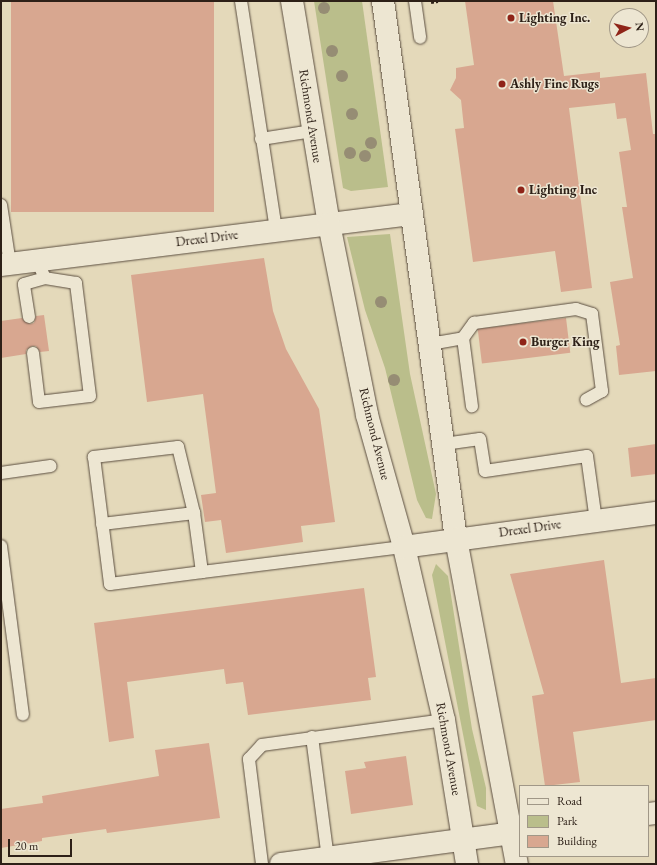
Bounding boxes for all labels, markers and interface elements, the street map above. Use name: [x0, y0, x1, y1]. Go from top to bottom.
north arrow: [609, 8, 649, 48]
place label: Lighting Inc.: [519, 10, 590, 26]
marker: Lighting Inc.: [506, 13, 516, 23]
text: N: [632, 21, 647, 32]
street label: Richmond Avenue: [295, 68, 325, 164]
place label: Ashly Fine Rugs: [510, 76, 599, 92]
marker: Ashly Fine Rugs: [497, 79, 507, 89]
place label: Lighting Inc: [529, 182, 597, 198]
marker: Lighting Inc: [516, 185, 526, 195]
street label: Drexel Drive: [175, 227, 239, 251]
place label: Burger King: [531, 334, 600, 350]
marker: Burger King: [518, 337, 528, 347]
street label: Richmond Avenue: [355, 386, 393, 482]
street label: Drexel Drive: [498, 517, 562, 541]
street label: Richmond Avenue: [432, 701, 464, 797]
legend: [519, 785, 649, 857]
text: Road: [557, 793, 582, 809]
text: Park: [557, 813, 577, 829]
scale bar: [10, 831, 74, 857]
text: Building: [557, 833, 597, 849]
text: 20 m: [15, 838, 38, 854]

